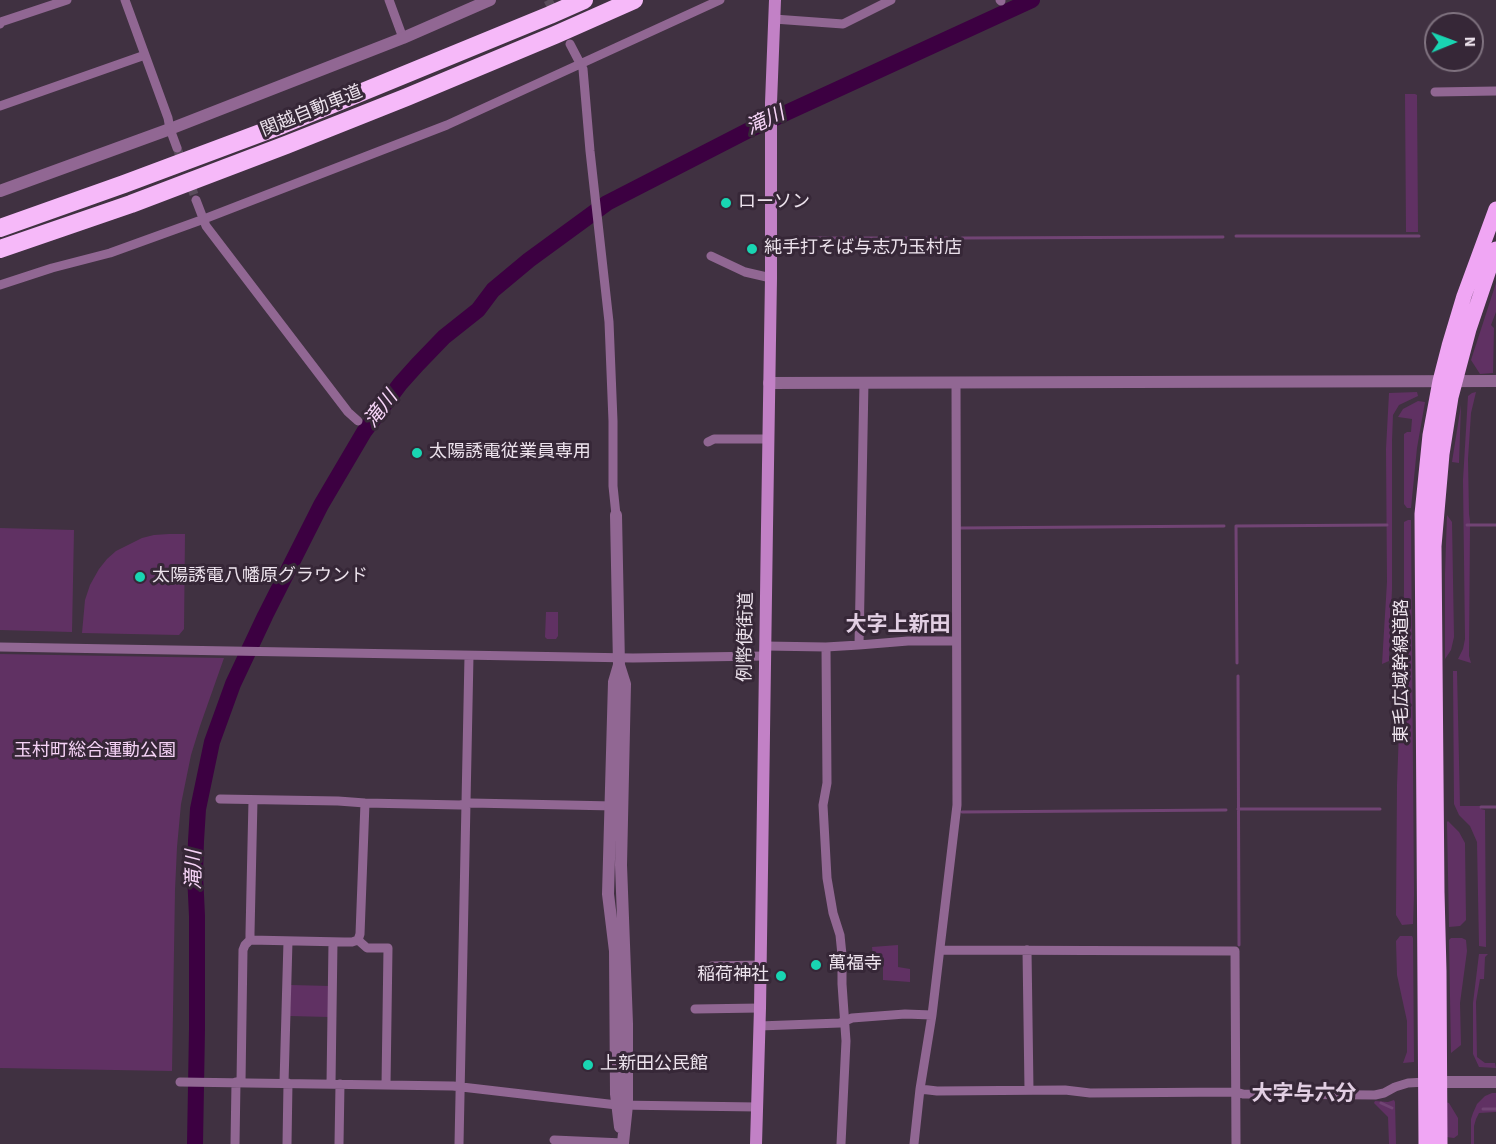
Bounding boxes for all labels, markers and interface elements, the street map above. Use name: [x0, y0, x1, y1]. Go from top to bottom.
north arrow: [1424, 12, 1484, 72]
text: N: [1459, 36, 1481, 47]
street label: 関越自動車道: [258, 82, 366, 142]
water label: 滝川: [743, 103, 789, 141]
place label: ローソン: [738, 192, 810, 214]
marker: ローソン: [719, 196, 733, 210]
place label: 純手打そば与志乃玉村店: [764, 238, 962, 260]
marker: 純手打そば与志乃玉村店: [745, 242, 759, 256]
water label: 滝川: [360, 387, 404, 433]
place label: 太陽誘電従業員専用: [429, 442, 591, 464]
marker: 太陽誘電従業員専用: [410, 446, 424, 460]
place label: 太陽誘電八幡原グラウンド: [152, 566, 368, 588]
marker: 太陽誘電八幡原グラウンド: [133, 570, 147, 584]
street label: 例幣使街道: [735, 592, 759, 682]
street label: 東毛広域幹線道路: [1392, 599, 1414, 743]
district label: 大字上新田: [846, 613, 950, 639]
park label: 玉村町総合運動公園: [14, 741, 176, 763]
water label: 滝川: [184, 850, 208, 890]
place label: 萬福寺: [828, 954, 882, 976]
marker: 萬福寺: [809, 958, 823, 972]
place label: 稲荷神社: [697, 965, 769, 987]
marker: 稲荷神社: [774, 969, 788, 983]
place label: 上新田公民館: [600, 1054, 708, 1076]
marker: 上新田公民館: [581, 1058, 595, 1072]
district label: 大字与六分: [1252, 1082, 1356, 1108]

